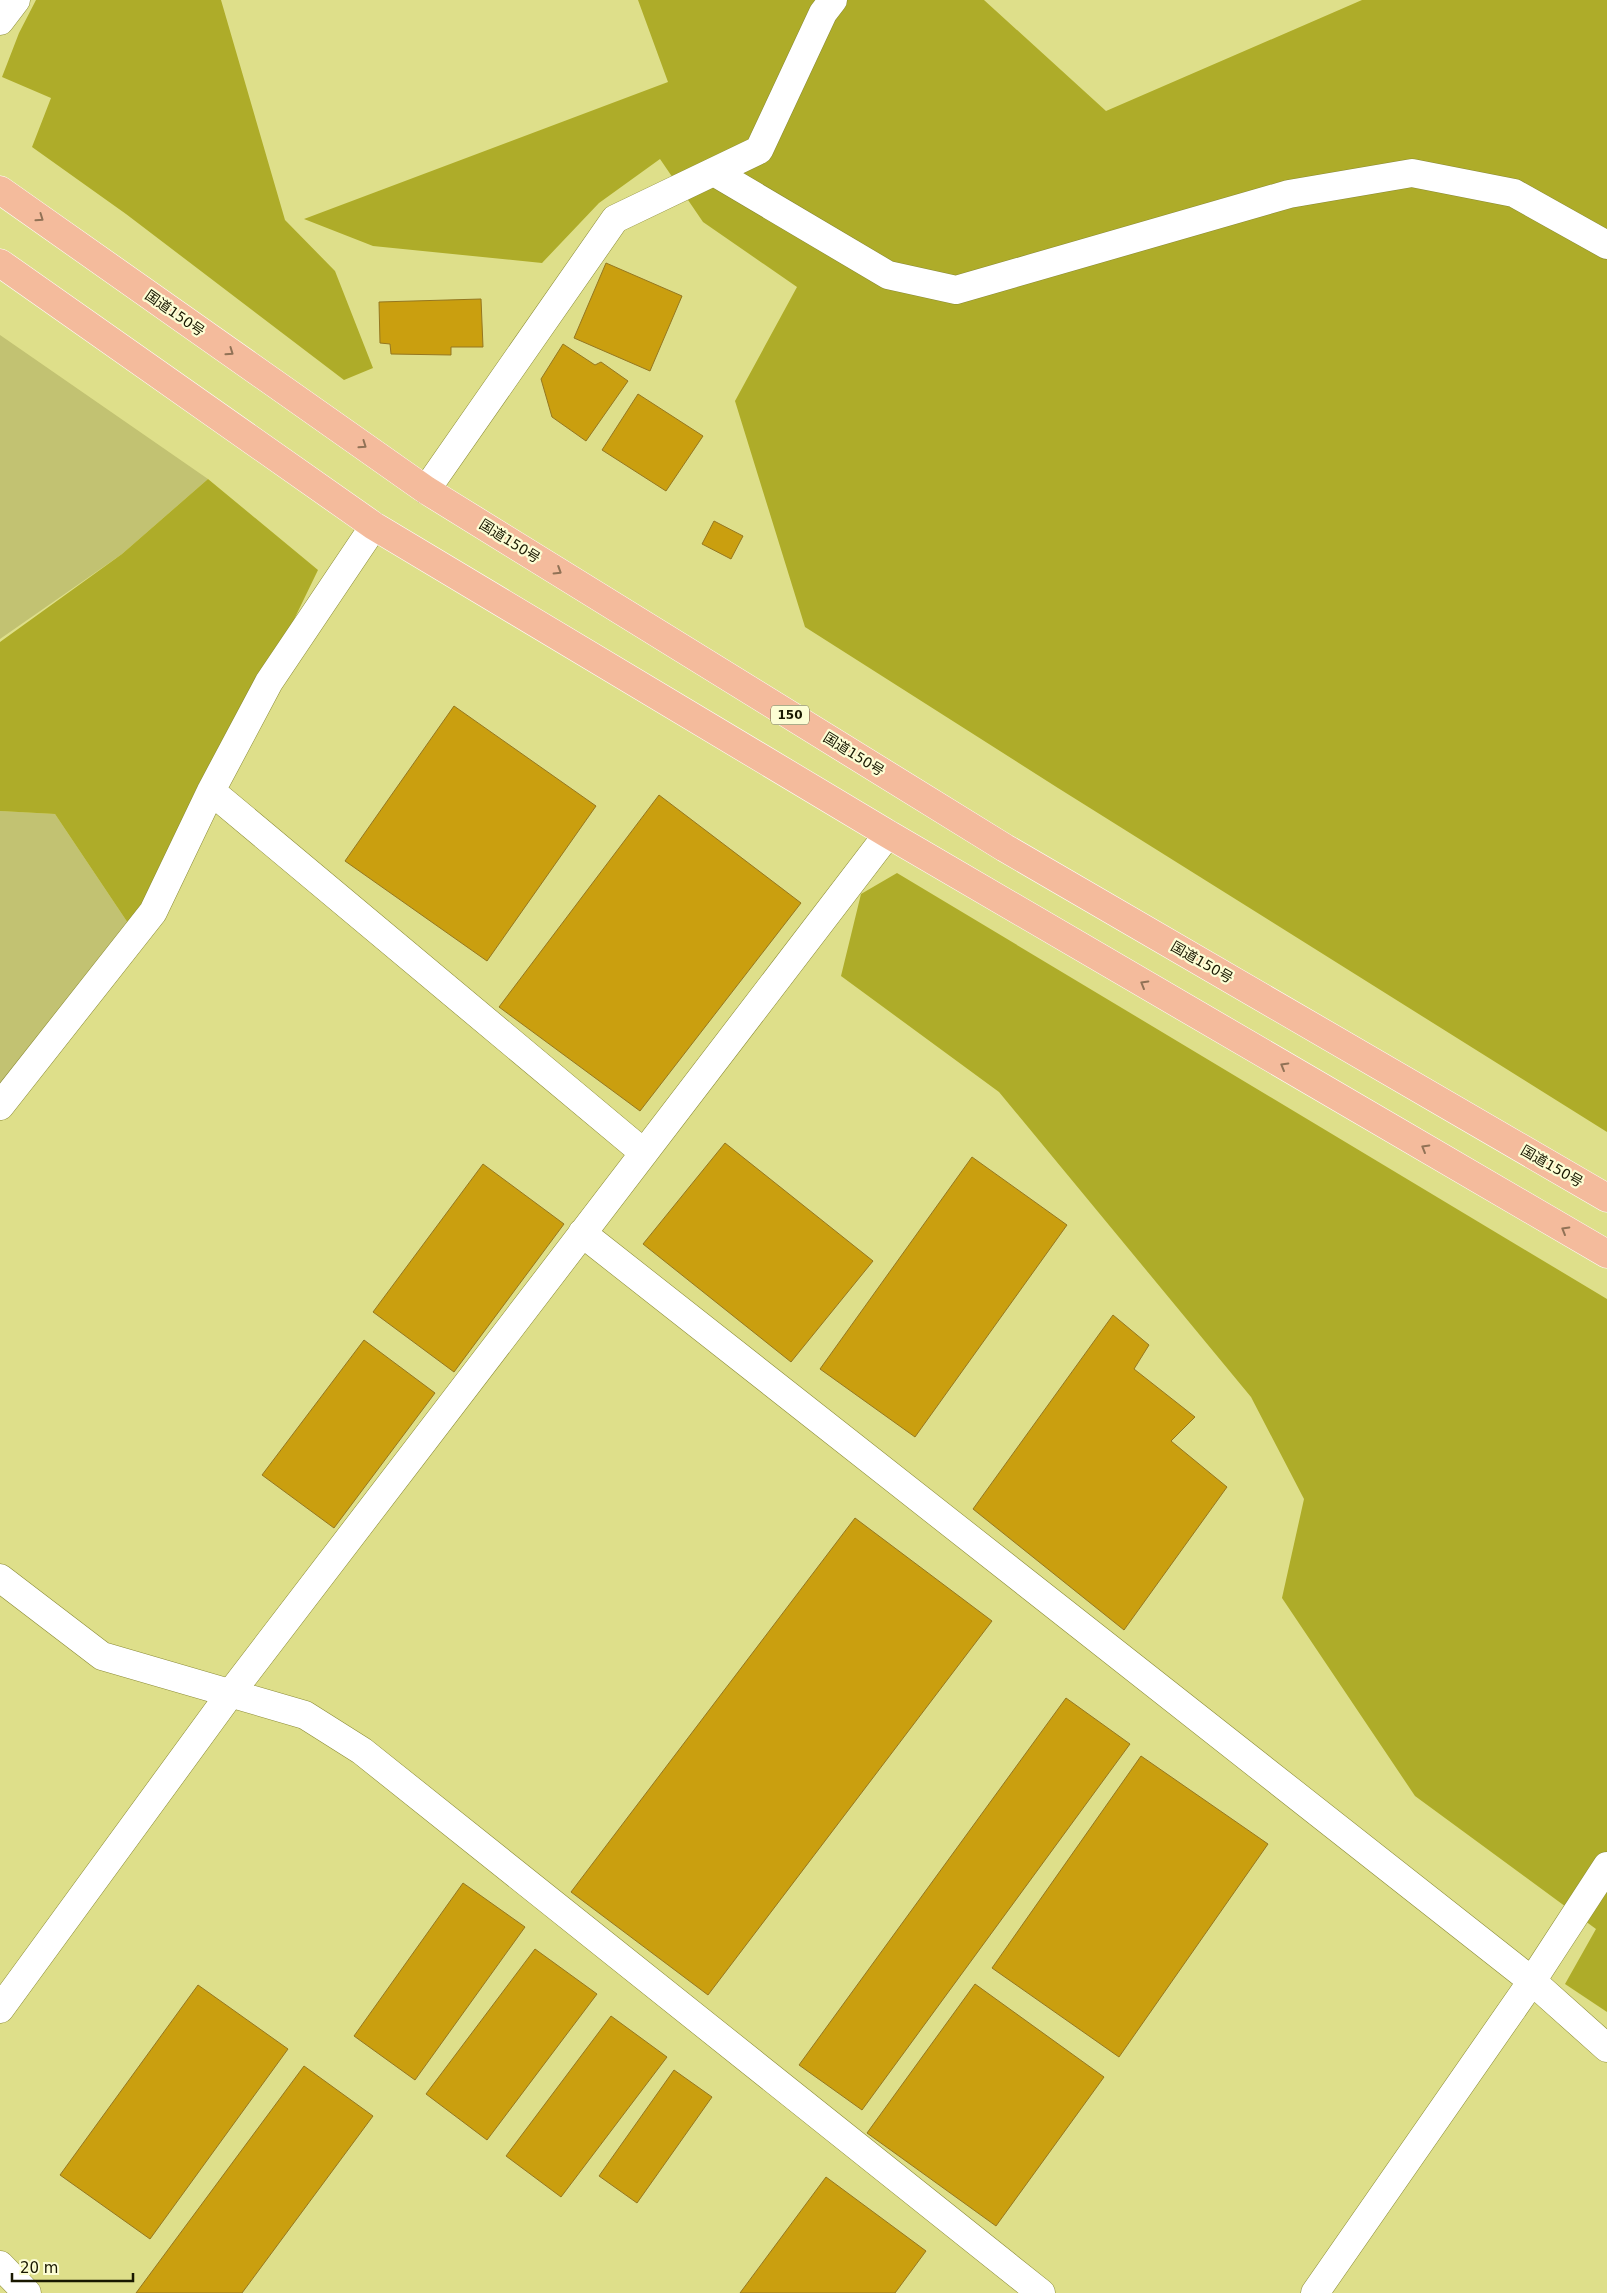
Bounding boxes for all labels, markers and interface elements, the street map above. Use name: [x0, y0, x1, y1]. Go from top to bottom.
one-way arrow: [34, 212, 44, 221]
street label: 国道150号: [142, 287, 208, 339]
one-way arrow: [224, 346, 234, 355]
one-way arrow: [357, 439, 367, 448]
street label: 国道150号: [477, 516, 543, 566]
one-way arrow: [553, 565, 562, 575]
road number: 150: [771, 706, 809, 724]
street label: 国道150号: [821, 729, 887, 779]
street label: 国道150号: [1168, 938, 1236, 986]
one-way arrow: [1140, 980, 1149, 990]
one-way arrow: [1281, 1062, 1290, 1072]
street label: 国道150号: [1518, 1142, 1586, 1190]
one-way arrow: [1421, 1144, 1430, 1154]
one-way arrow: [1561, 1226, 1570, 1236]
scale bar: [12, 2250, 134, 2282]
text: 20 m: [20, 2259, 58, 2277]

